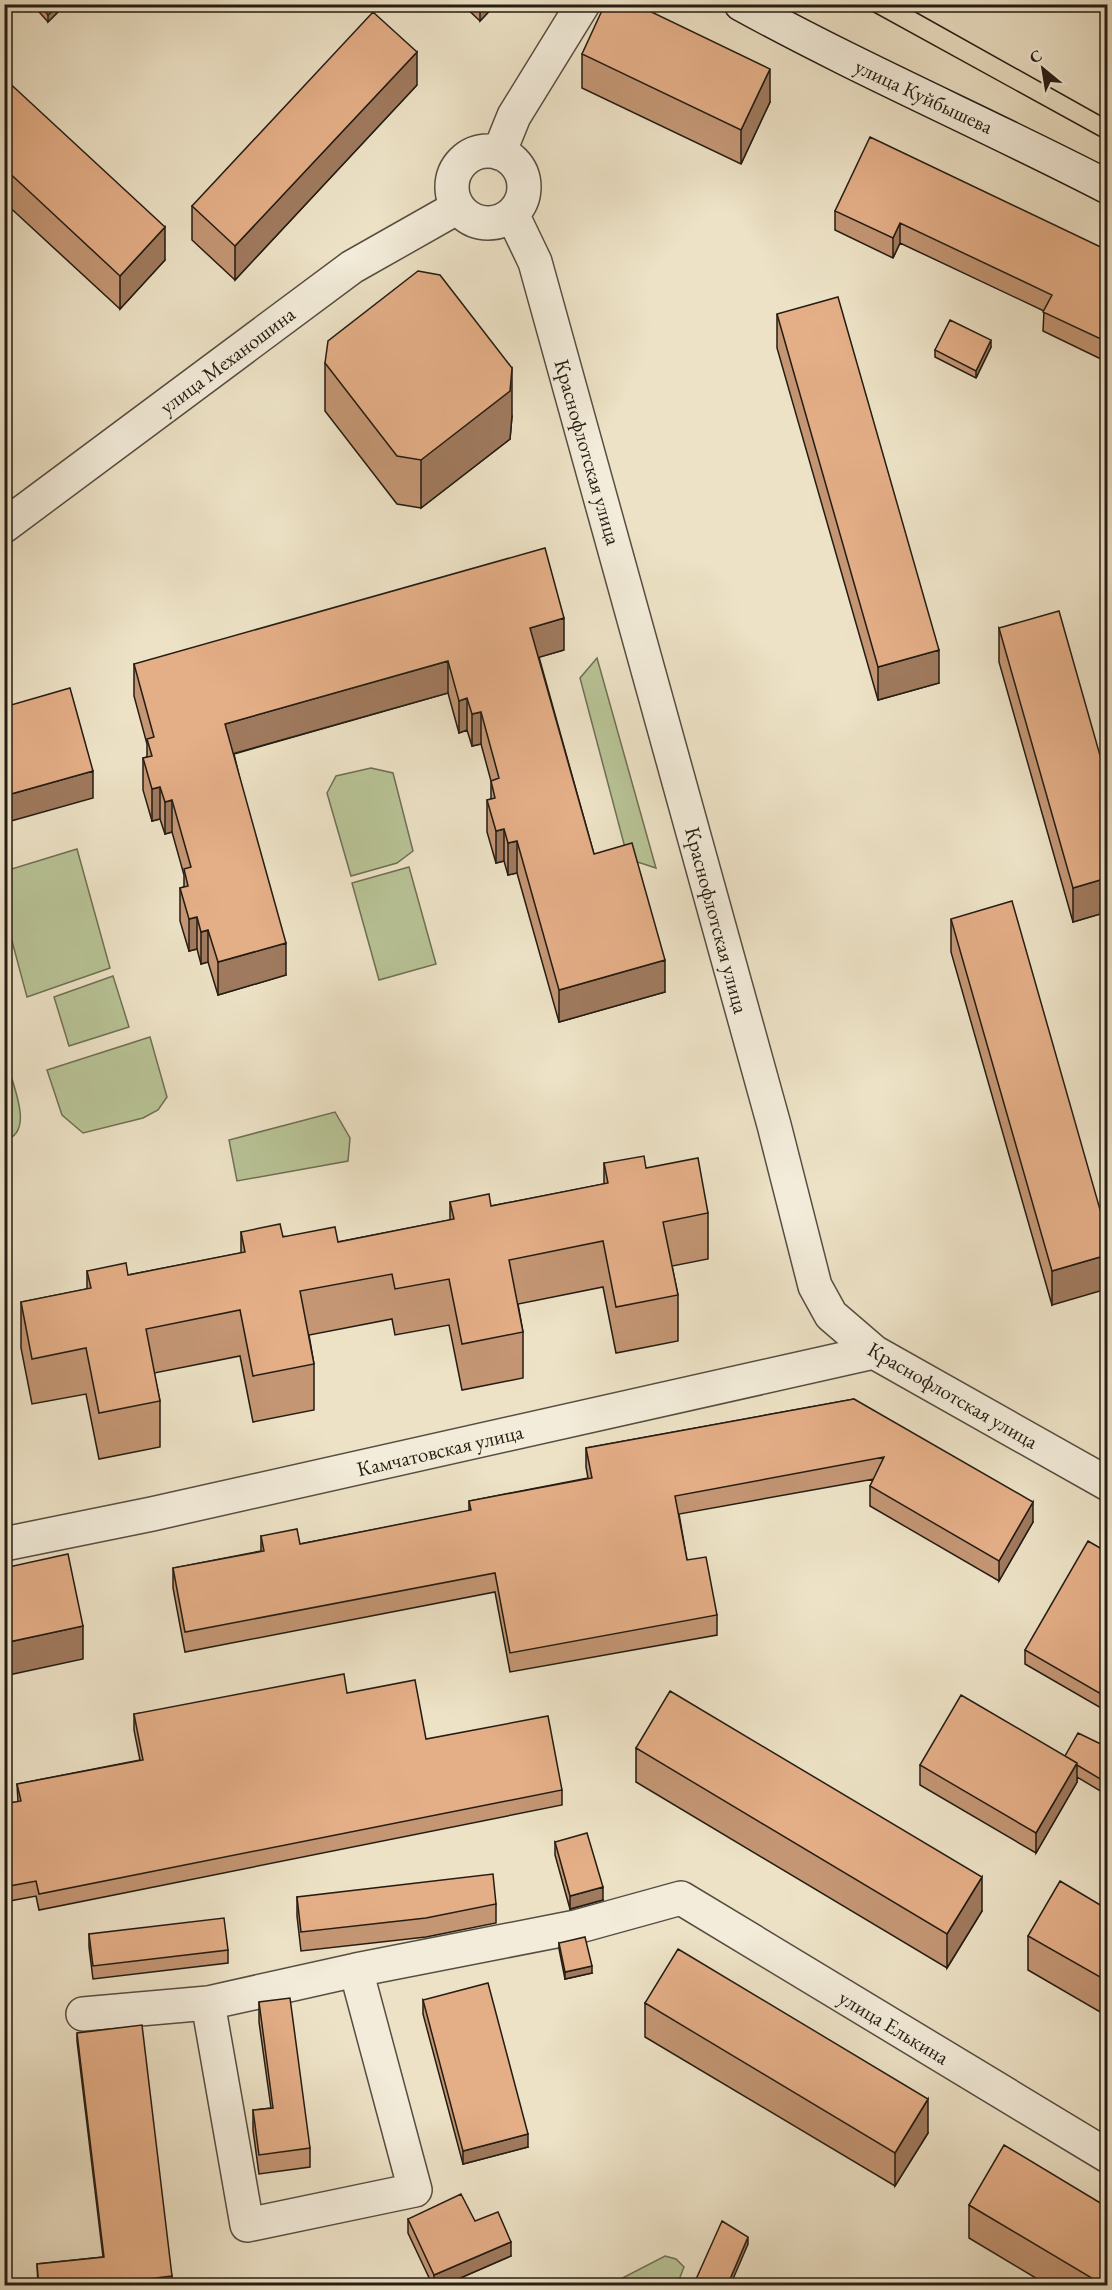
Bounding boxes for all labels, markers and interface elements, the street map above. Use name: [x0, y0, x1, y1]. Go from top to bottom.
north arrow: [1013, 39, 1073, 99]
text: С: [1026, 45, 1046, 68]
street label: улица Куйбышева: [851, 52, 998, 140]
street label: улица Механошина: [154, 300, 301, 420]
street label: Краснофлотская улица: [549, 356, 628, 549]
street label: Краснофлотская улица: [679, 824, 755, 1017]
street label: Краснофлотская улица: [863, 1335, 1043, 1455]
street label: Камчатовская улица: [354, 1418, 526, 1482]
street label: улица Елькина: [834, 1984, 955, 2071]

